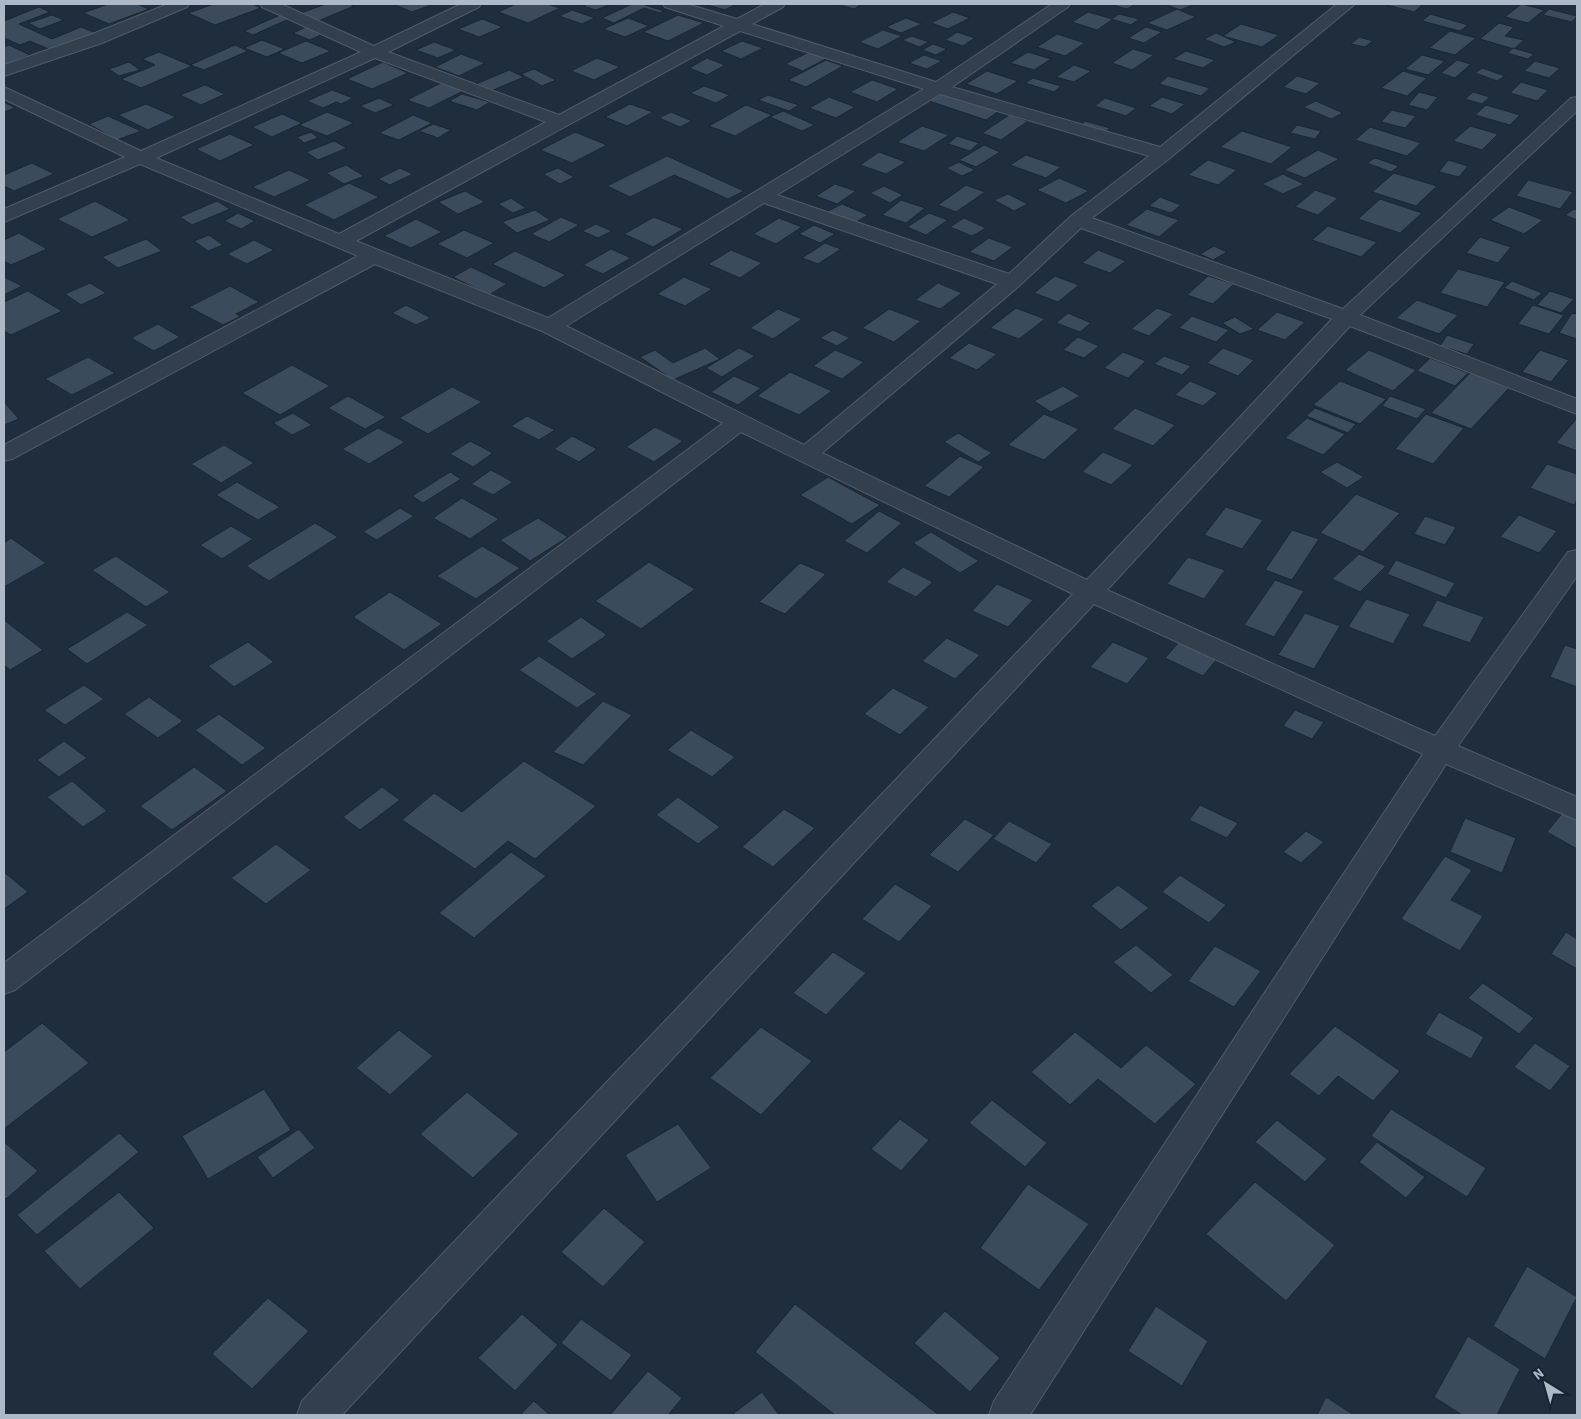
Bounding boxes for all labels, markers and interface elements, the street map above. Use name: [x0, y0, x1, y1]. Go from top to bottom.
north arrow: [1521, 1359, 1571, 1409]
text: N: [1529, 1364, 1549, 1385]

